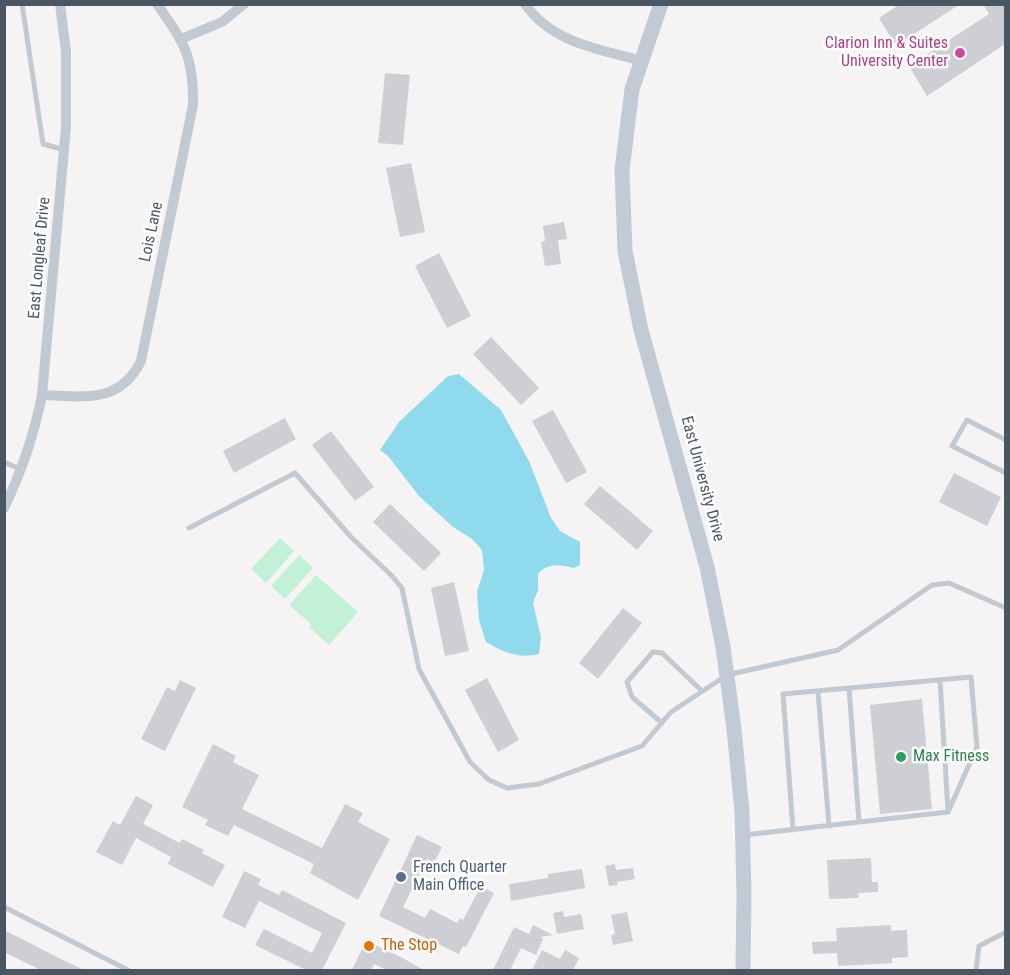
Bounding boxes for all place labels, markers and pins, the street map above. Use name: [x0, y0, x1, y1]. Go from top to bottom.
place label: Clarion Inn & Suites University Center: [825, 34, 948, 72]
marker: Clarion Inn & Suites University Center: [953, 46, 967, 60]
place label: Max Fitness: [913, 747, 989, 767]
marker: Max Fitness: [894, 750, 908, 764]
place label: French Quarter Main Office: [413, 858, 507, 896]
marker: French Quarter Main Office: [394, 870, 408, 884]
place label: The Stop: [381, 936, 437, 956]
marker: The Stop: [362, 939, 376, 953]

